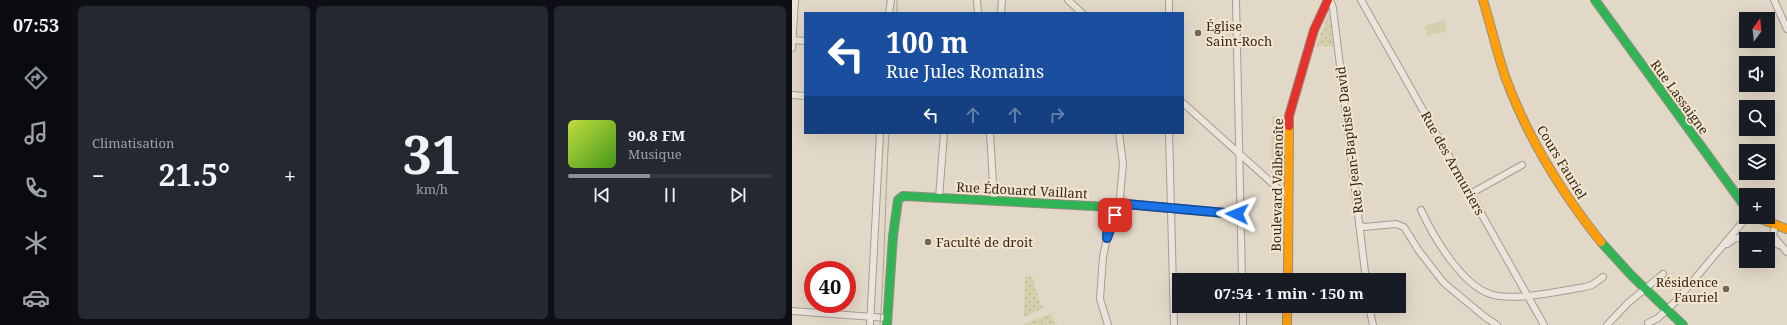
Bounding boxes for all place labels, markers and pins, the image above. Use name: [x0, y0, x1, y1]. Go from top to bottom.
place label: Église Saint-Roch: [1206, 17, 1272, 50]
marker: Église Saint-Roch: [1193, 28, 1203, 38]
pin: [1098, 198, 1132, 232]
place label: Faculté de droit: [936, 233, 1033, 251]
marker: Faculté de droit: [923, 237, 933, 247]
place label: Résidence Fauriel: [1656, 273, 1718, 306]
marker: Résidence Fauriel: [1721, 284, 1731, 294]

